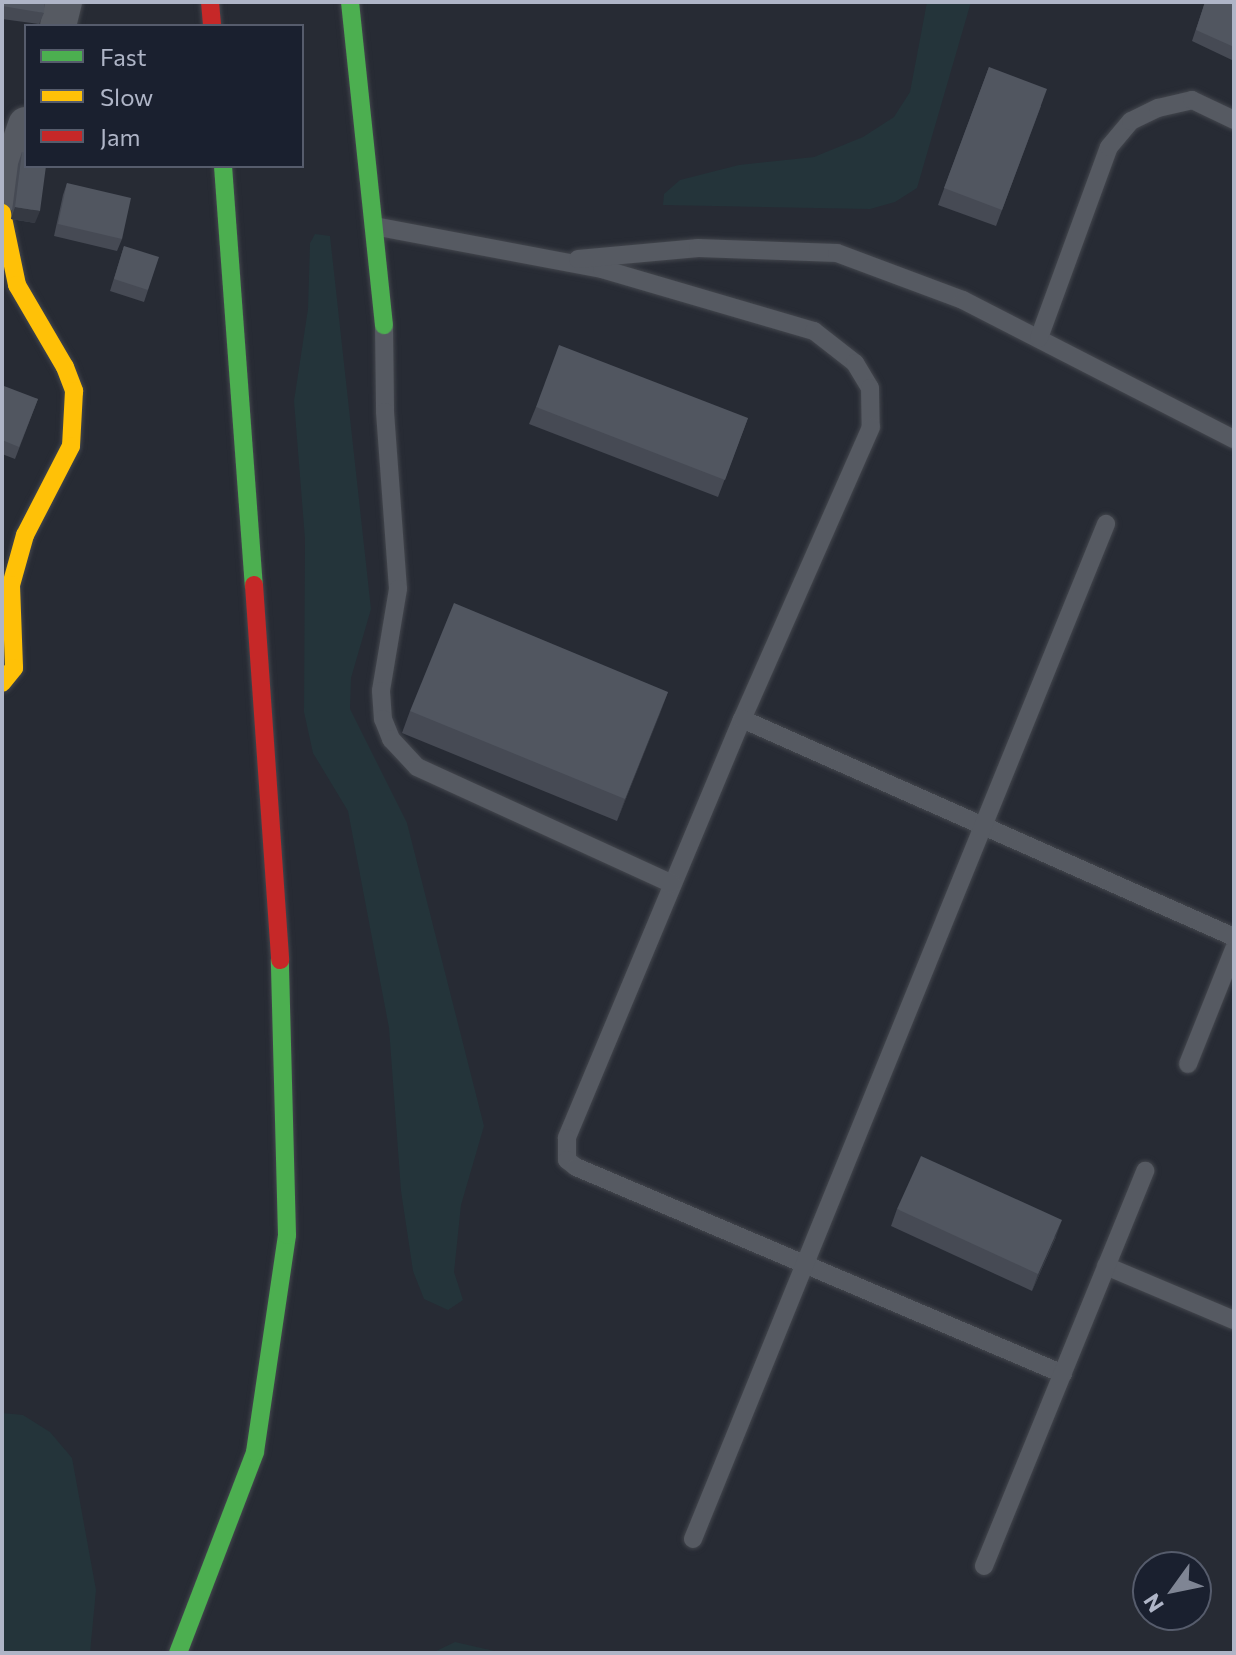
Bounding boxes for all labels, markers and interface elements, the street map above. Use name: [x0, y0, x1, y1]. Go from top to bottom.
legend: [24, 24, 304, 168]
text: Fast: [100, 42, 147, 71]
text: Slow: [100, 82, 153, 111]
text: Jam: [100, 122, 140, 151]
north arrow: [1132, 1551, 1212, 1631]
text: N: [1137, 1589, 1169, 1618]

